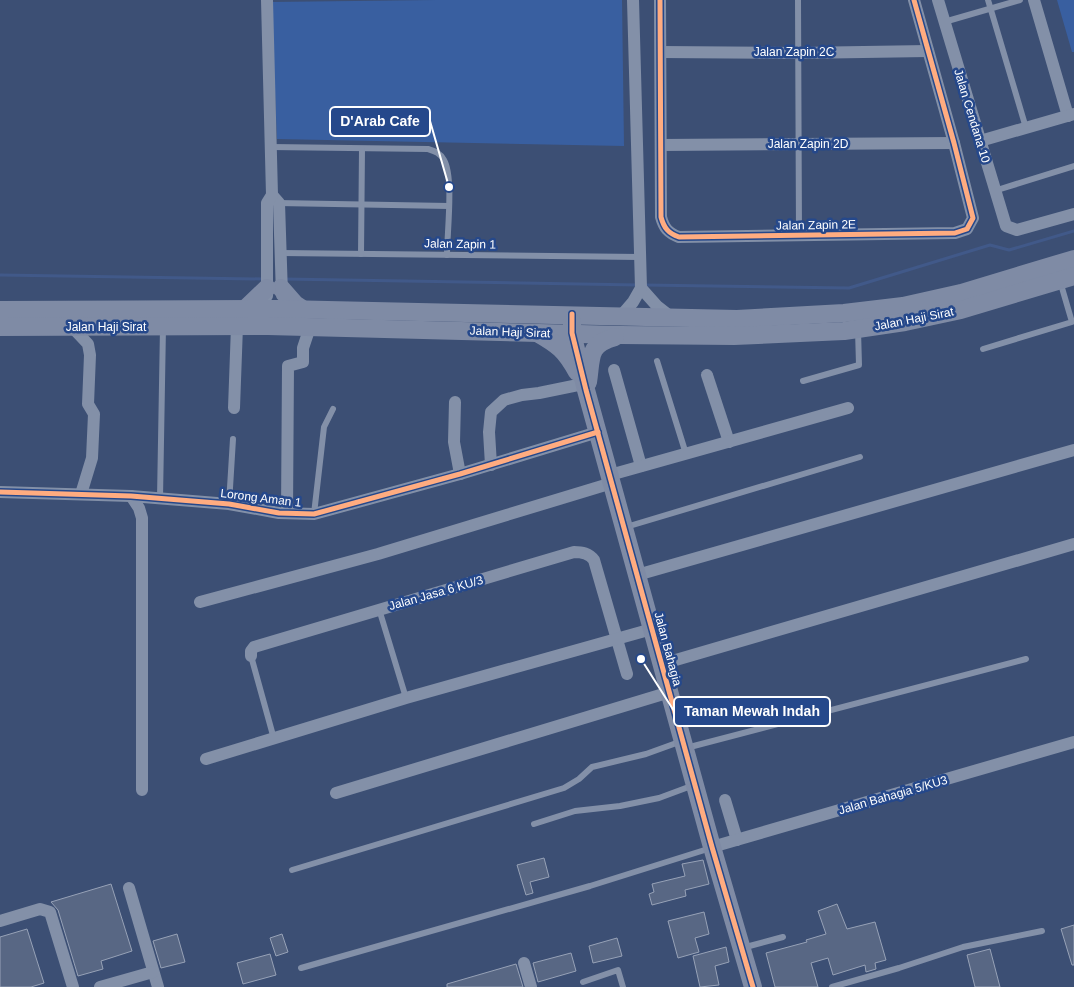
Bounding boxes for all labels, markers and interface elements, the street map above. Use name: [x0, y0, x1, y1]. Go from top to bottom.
street label: Jalan Zapin 2C: [754, 45, 835, 59]
street label: Jalan Cendana 10: [951, 67, 993, 165]
callout: D'Arab Cafe: [330, 107, 430, 136]
text: D'Arab Cafe: [340, 113, 420, 129]
street label: Jalan Zapin 2D: [768, 137, 849, 151]
street label: Jalan Zapin 2E: [776, 217, 856, 233]
street label: Jalan Zapin 1: [424, 236, 496, 252]
street label: Jalan Haji Sirat: [873, 304, 956, 334]
street label: Jalan Haji Sirat: [66, 320, 147, 334]
street label: Jalan Haji Sirat: [469, 324, 551, 340]
street label: Lorong Aman 1: [220, 486, 303, 510]
street label: Jalan Jasa 6 KU/3: [387, 573, 485, 613]
street label: Jalan Bahagia: [651, 610, 685, 688]
callout: Taman Mewah Indah: [674, 697, 830, 726]
text: Taman Mewah Indah: [684, 703, 820, 719]
street label: Jalan Bahagia 5/KU3: [837, 773, 949, 817]

